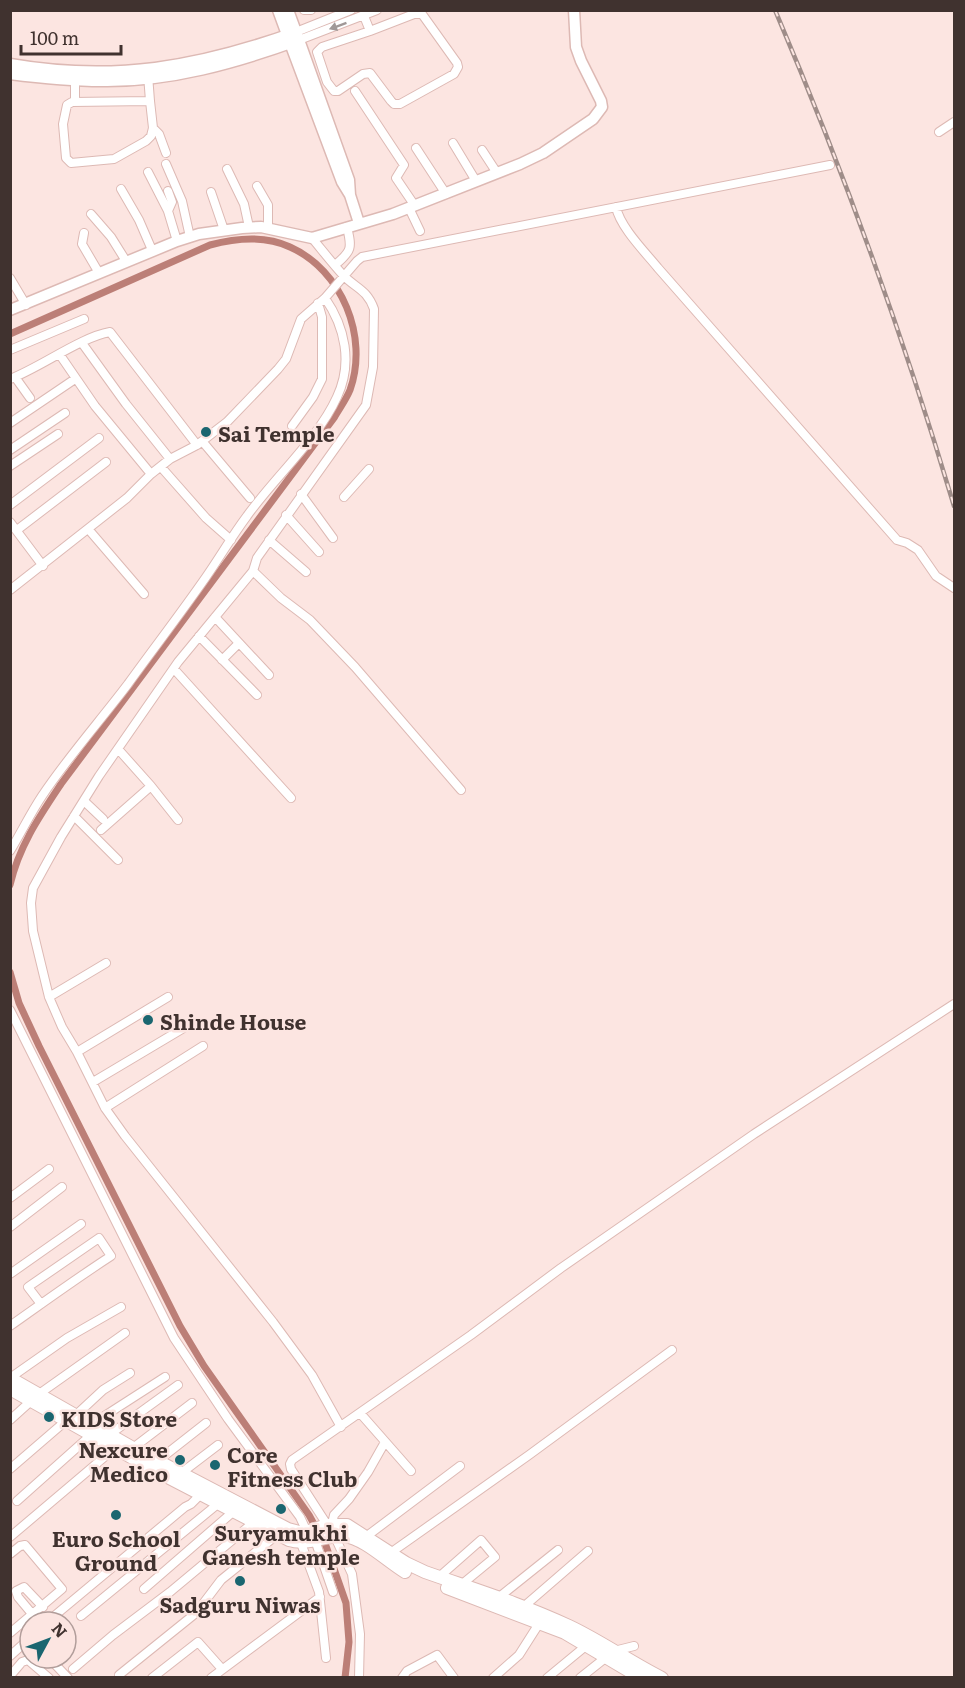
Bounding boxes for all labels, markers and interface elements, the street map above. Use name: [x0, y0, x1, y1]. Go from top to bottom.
scale bar: [21, 18, 122, 56]
one-way arrow: [329, 21, 347, 31]
text: 100 m: [30, 24, 79, 51]
place label: Sai Temple: [218, 417, 335, 448]
marker: Sai Temple: [199, 425, 213, 439]
place label: Shinde House: [160, 1005, 306, 1036]
marker: Shinde House: [141, 1013, 155, 1027]
place label: KIDS Store: [61, 1402, 177, 1433]
marker: KIDS Store: [42, 1410, 56, 1424]
place label: Nexcure Medico: [79, 1433, 168, 1488]
place label: Core Fitness Club: [227, 1438, 357, 1493]
marker: Nexcure Medico: [173, 1453, 187, 1467]
marker: Core Fitness Club: [208, 1458, 222, 1472]
marker: Suryamukhi Ganesh temple: [274, 1502, 288, 1516]
marker: Euro School Ground: [109, 1508, 123, 1522]
place label: Suryamukhi Ganesh temple: [202, 1516, 360, 1571]
place label: Euro School Ground: [52, 1522, 181, 1577]
marker: Sadguru Niwas: [233, 1574, 247, 1588]
place label: Sadguru Niwas: [160, 1588, 320, 1619]
north arrow: [18, 1610, 78, 1670]
text: N: [47, 1617, 74, 1642]

